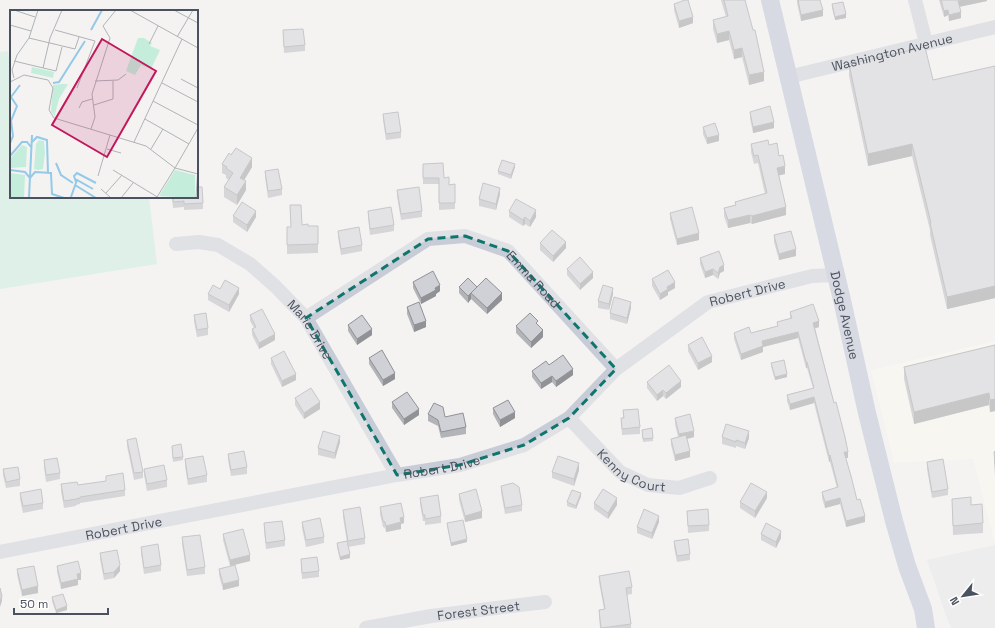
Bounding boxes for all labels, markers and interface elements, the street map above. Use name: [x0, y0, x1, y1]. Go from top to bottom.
inset map: [10, 10, 198, 198]
street label: Washington Avenue: [830, 30, 954, 75]
street label: Emma Road: [503, 247, 564, 312]
street label: Dodge Avenue: [826, 269, 863, 361]
street label: Robert Drive: [708, 275, 787, 310]
street label: Marie Drive: [284, 296, 336, 362]
street label: Kenny Court: [593, 445, 666, 496]
street label: Robert Drive: [402, 451, 482, 483]
street label: Robert Drive: [84, 513, 164, 544]
north arrow: [943, 576, 983, 616]
scale bar: [14, 590, 108, 616]
text: N: [946, 594, 962, 608]
text: 50 m: [20, 596, 48, 612]
street label: Forest Street: [436, 597, 521, 624]

